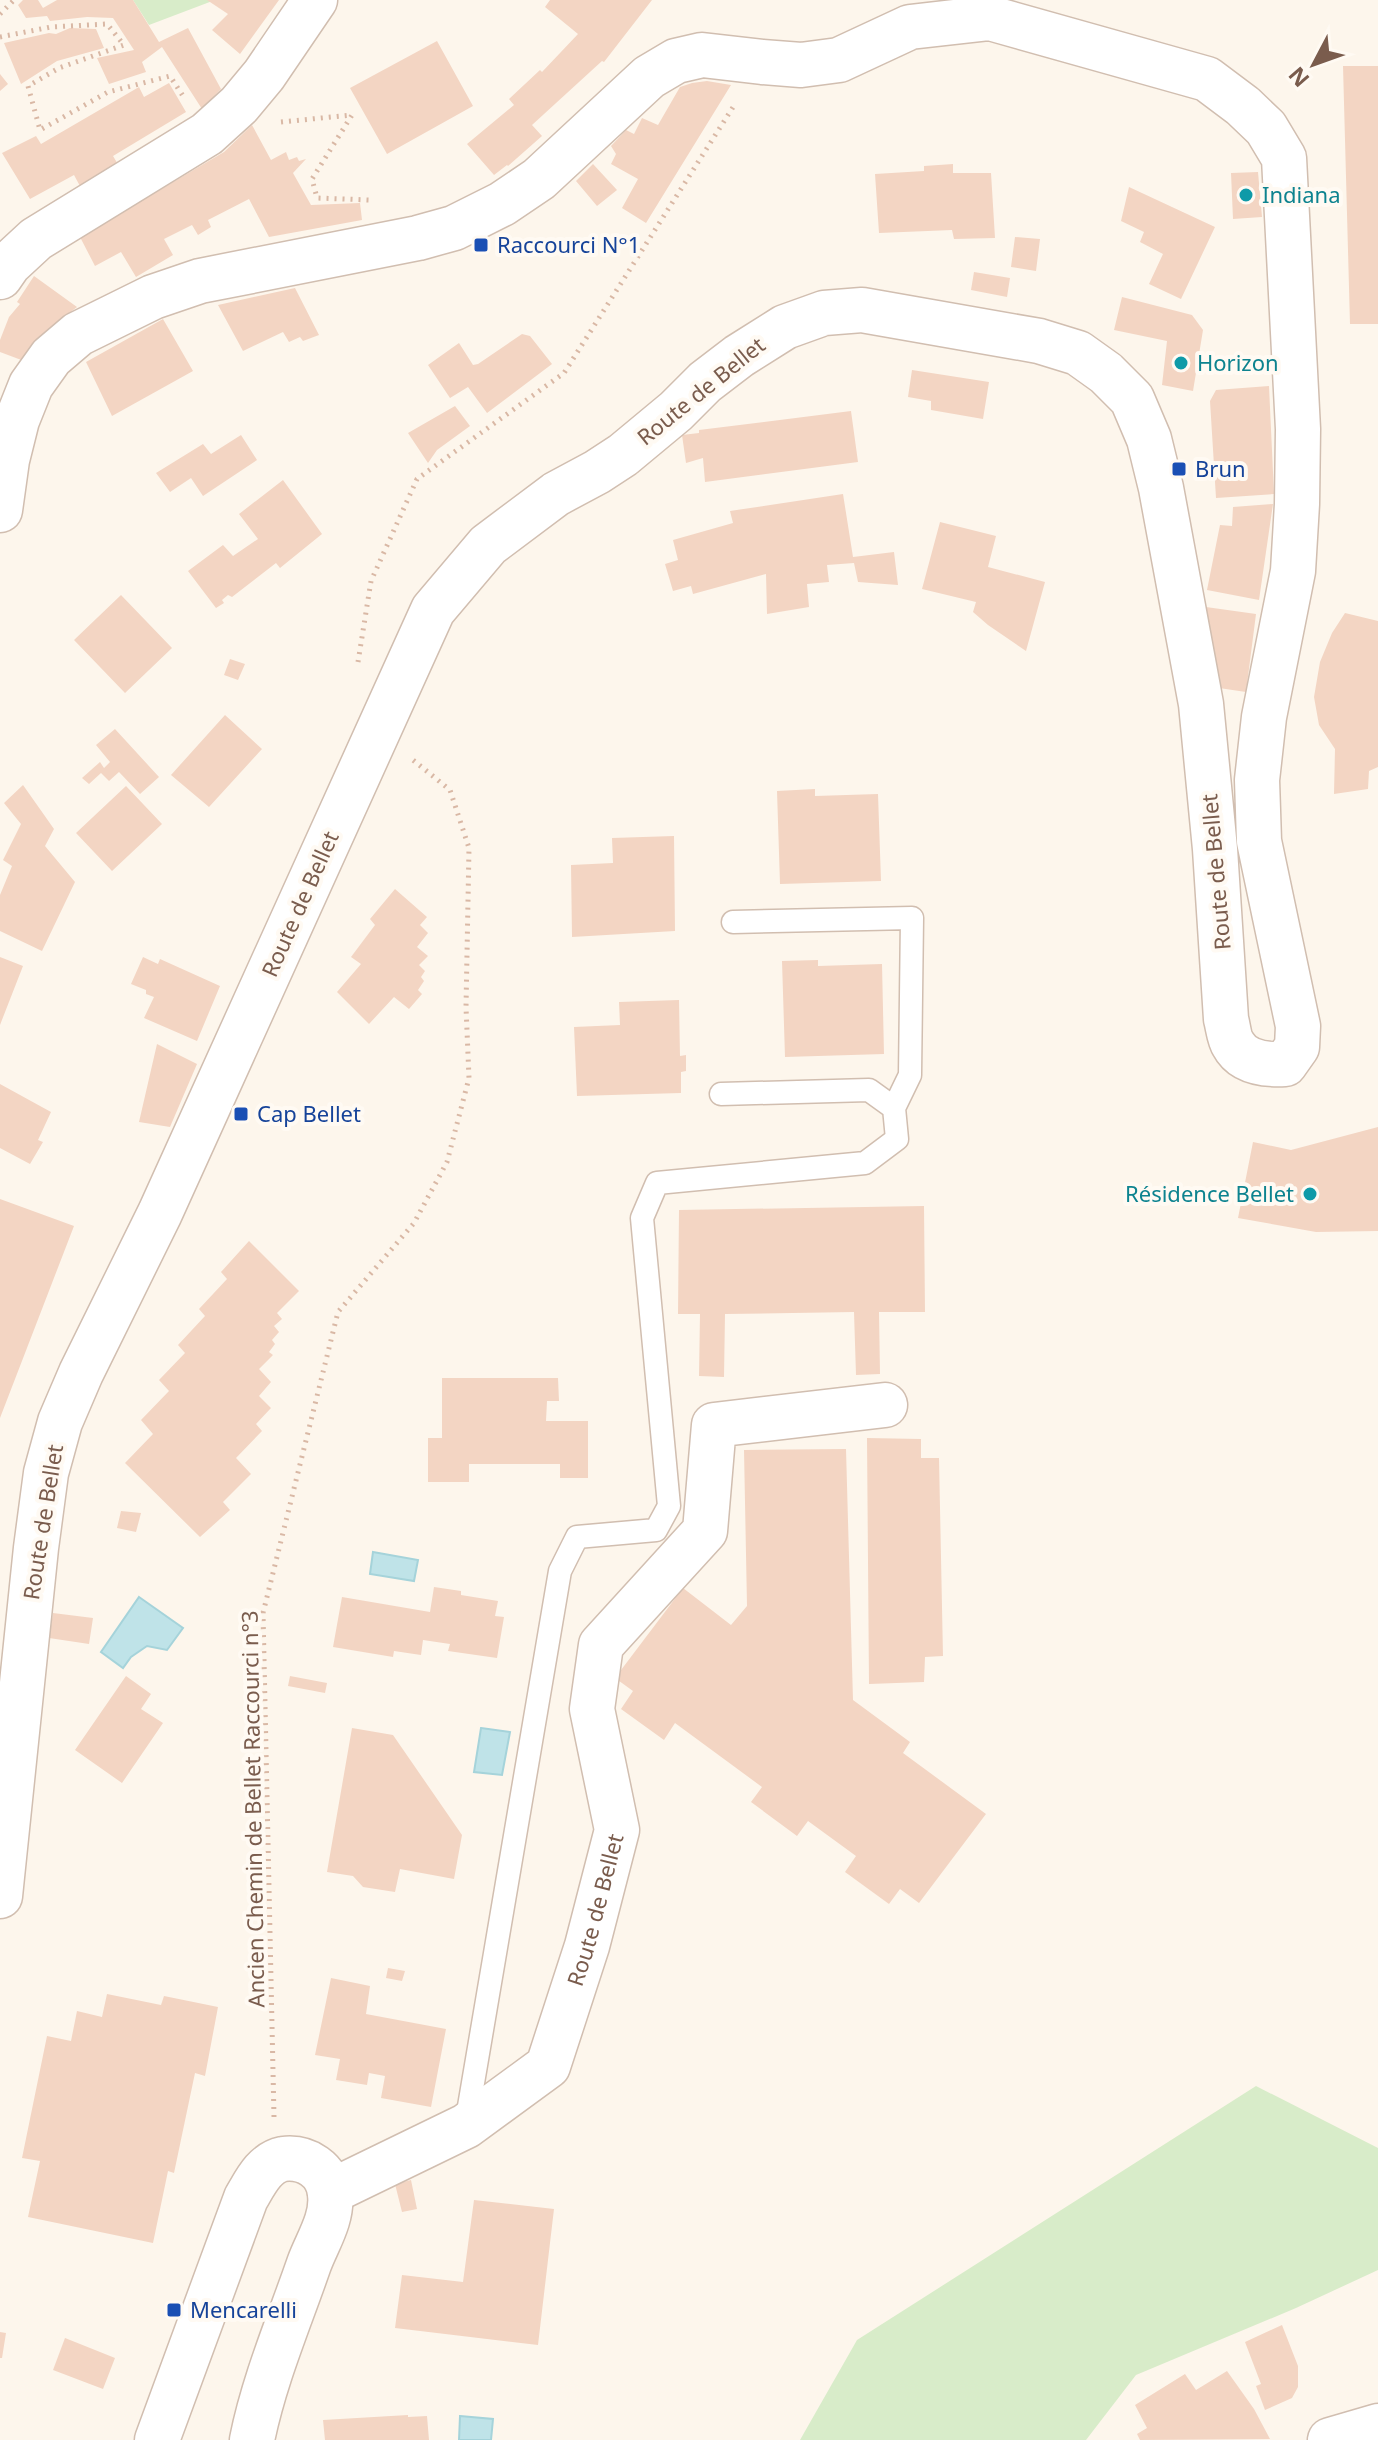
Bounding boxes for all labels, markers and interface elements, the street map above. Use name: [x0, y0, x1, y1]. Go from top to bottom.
north arrow: [1274, 24, 1354, 104]
text: N: [1281, 61, 1315, 94]
place label: Indiana: [1262, 179, 1341, 209]
marker: Indiana: [1237, 186, 1255, 204]
place label: Raccourci N°1: [497, 229, 640, 259]
marker: Raccourci N°1: [472, 236, 490, 254]
street label: Route de Bellet: [630, 329, 771, 451]
place label: Horizon: [1197, 347, 1279, 377]
marker: Horizon: [1172, 354, 1190, 372]
place label: Brun: [1195, 453, 1246, 483]
marker: Brun: [1170, 460, 1188, 478]
street label: Route de Bellet: [1193, 793, 1237, 951]
street label: Route de Bellet: [254, 826, 345, 981]
place label: Cap Bellet: [257, 1098, 361, 1128]
marker: Cap Bellet: [232, 1105, 250, 1123]
place label: Résidence Bellet: [1125, 1178, 1294, 1208]
marker: Résidence Bellet: [1301, 1185, 1319, 1203]
street label: Route de Bellet: [15, 1442, 69, 1602]
street label: Ancien Chemin de Bellet Raccourci n°3: [234, 1610, 270, 2008]
street label: Route de Bellet: [559, 1830, 629, 1990]
place label: Mencarelli: [190, 2294, 297, 2324]
marker: Mencarelli: [165, 2301, 183, 2319]

